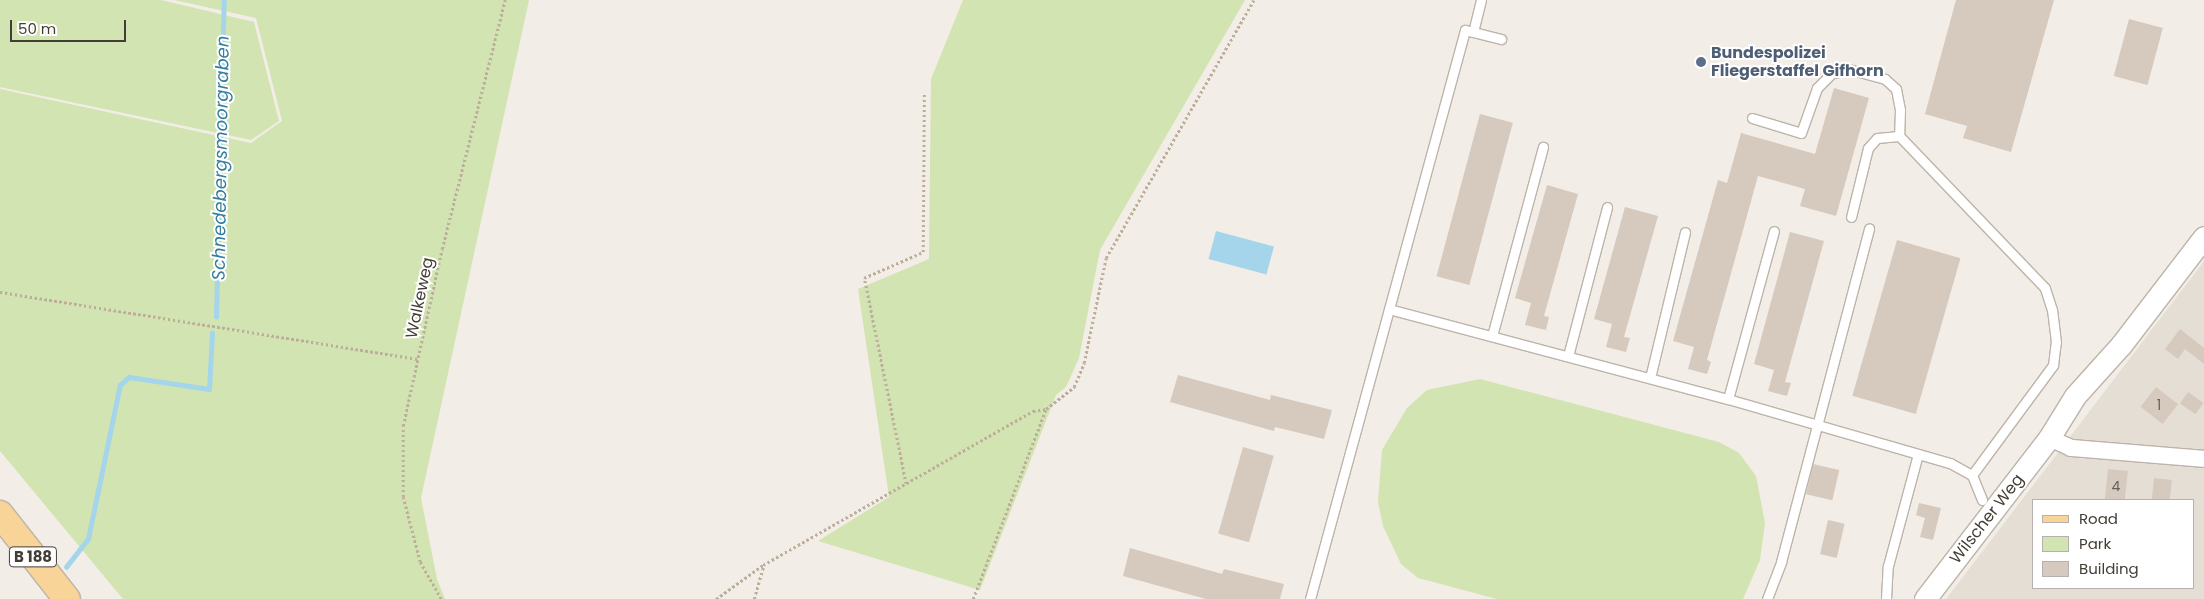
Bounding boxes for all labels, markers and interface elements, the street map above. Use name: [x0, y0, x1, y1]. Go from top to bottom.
scale bar: [12, 10, 129, 42]
text: 50 m: [18, 18, 56, 39]
water label: Schnedebergsmoorgraben: [208, 35, 234, 281]
place label: Bundespolizei Fliegerstaffel Gifhorn: [1711, 43, 1884, 81]
marker: Bundespolizei Fliegerstaffel Gifhorn: [1695, 56, 1707, 68]
street label: Walkeweg: [402, 256, 438, 340]
house number: 1: [2157, 397, 2161, 413]
street label: Wilscher Weg: [1946, 470, 2028, 568]
house number: 4: [2112, 478, 2120, 494]
legend: [2032, 499, 2194, 589]
text: Road: [2079, 508, 2118, 529]
text: Park: [2079, 533, 2111, 554]
road number: B 188: [8, 544, 58, 570]
text: Building: [2079, 558, 2139, 579]

